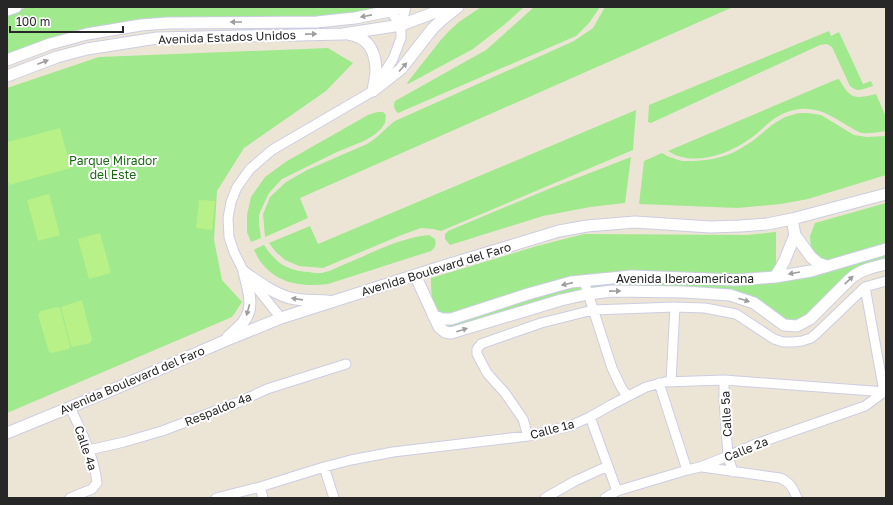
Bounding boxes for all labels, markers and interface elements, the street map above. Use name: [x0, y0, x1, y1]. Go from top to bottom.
scale bar: [10, 8, 123, 34]
one-way arrow: [359, 13, 372, 19]
text: 100 m: [16, 14, 50, 29]
one-way arrow: [229, 19, 242, 25]
street label: Avenida Estados Unidos: [158, 27, 296, 47]
one-way arrow: [305, 31, 317, 38]
one-way arrow: [38, 59, 50, 65]
one-way arrow: [398, 62, 407, 71]
park label: Parque Mirador del Este: [69, 153, 157, 182]
street label: Avenida Boulevard del Faro: [359, 239, 513, 299]
street label: Avenida Iberoamericana: [616, 271, 754, 286]
one-way arrow: [788, 271, 800, 277]
one-way arrow: [844, 276, 853, 285]
one-way arrow: [561, 281, 573, 287]
one-way arrow: [609, 288, 622, 294]
one-way arrow: [291, 295, 303, 302]
one-way arrow: [739, 297, 751, 303]
one-way arrow: [245, 305, 251, 317]
one-way arrow: [457, 327, 469, 333]
street label: Avenida Boulevard del Faro: [57, 343, 207, 417]
street label: Respaldo 4a: [182, 389, 254, 429]
street label: Calle 5a: [717, 391, 735, 437]
street label: Calle 1a: [528, 416, 576, 442]
street label: Calle 4a: [71, 424, 101, 472]
street label: Calle 2a: [722, 433, 770, 465]

